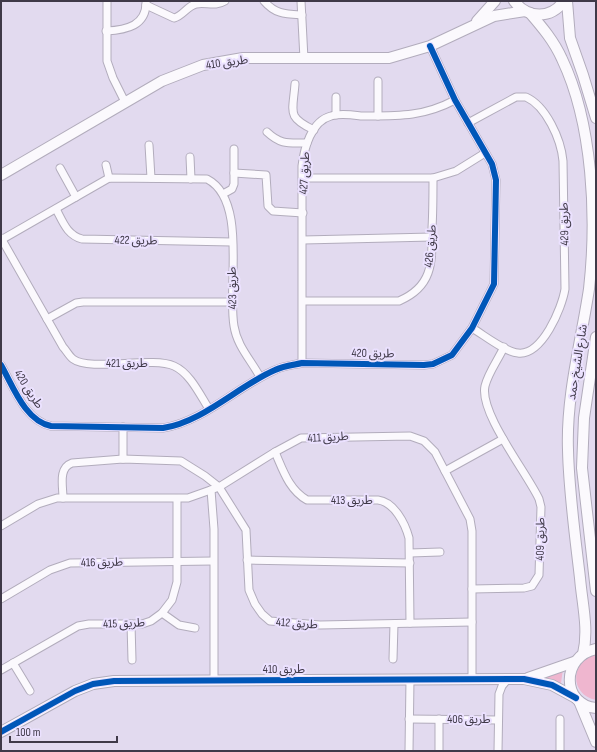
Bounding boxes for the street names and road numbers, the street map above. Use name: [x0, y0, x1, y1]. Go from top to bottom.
street label: طريق 410: [205, 52, 249, 73]
street label: طريق 427: [296, 151, 313, 195]
street label: طريق 429: [557, 202, 572, 246]
street label: طريق 426: [421, 224, 440, 268]
street label: طريق 422: [115, 233, 157, 248]
street label: طريق 423: [225, 266, 240, 310]
street label: شارع الشيخ حمد: [564, 323, 592, 401]
street label: طريق 420: [351, 346, 395, 361]
street label: طريق 421: [106, 356, 148, 371]
street label: طريق 420: [11, 367, 47, 411]
street label: طريق 411: [307, 429, 349, 446]
street label: طريق 413: [331, 493, 373, 508]
street label: طريق 409: [533, 517, 548, 561]
street label: طريق 416: [81, 555, 123, 570]
street label: طريق 415: [103, 615, 145, 632]
street label: طريق 412: [275, 615, 318, 632]
street label: طريق 410: [263, 662, 305, 677]
street label: طريق 406: [447, 712, 491, 727]

